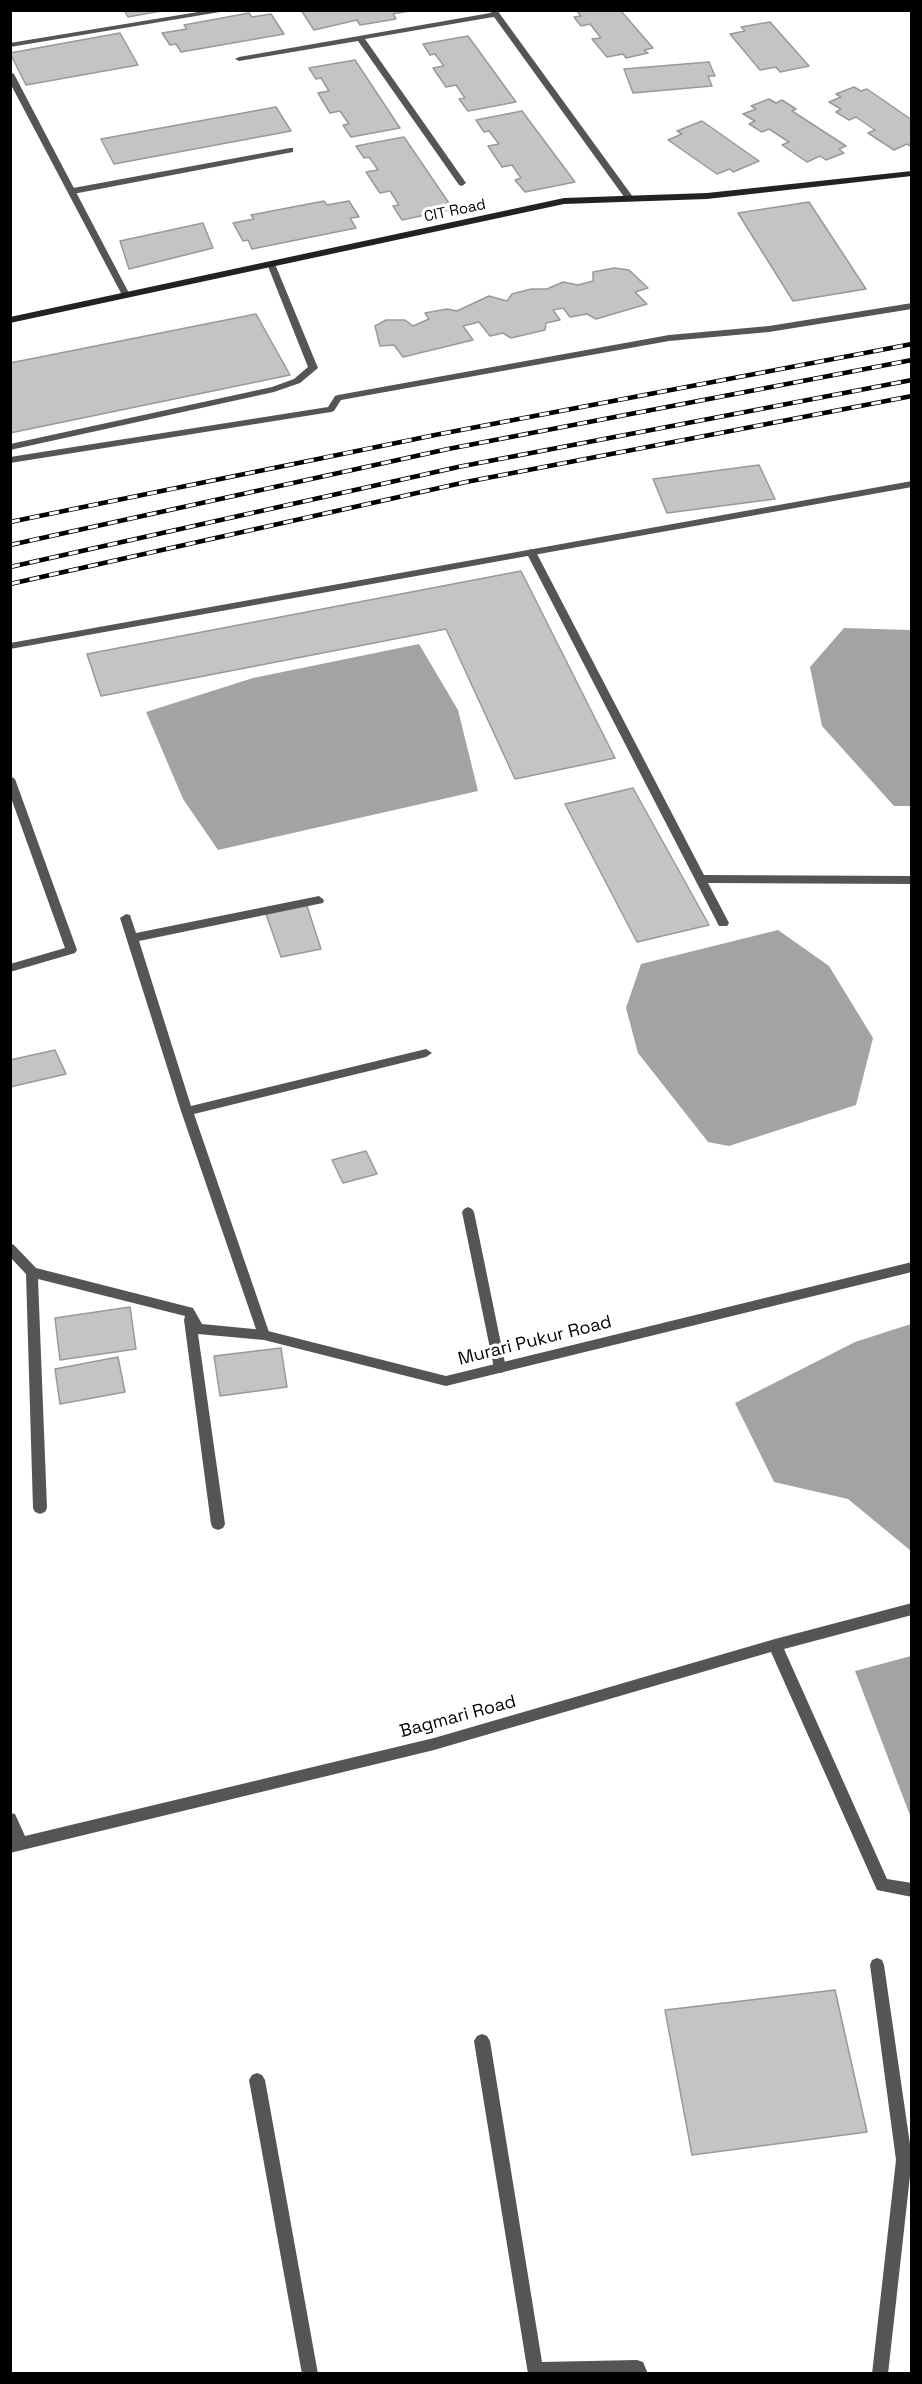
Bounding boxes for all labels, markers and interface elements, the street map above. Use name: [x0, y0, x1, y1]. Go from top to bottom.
street label: CIT Road: [422, 196, 488, 226]
street label: Murari Pukur Road: [456, 1311, 614, 1371]
street label: Bagmari Road: [398, 1691, 518, 1743]

